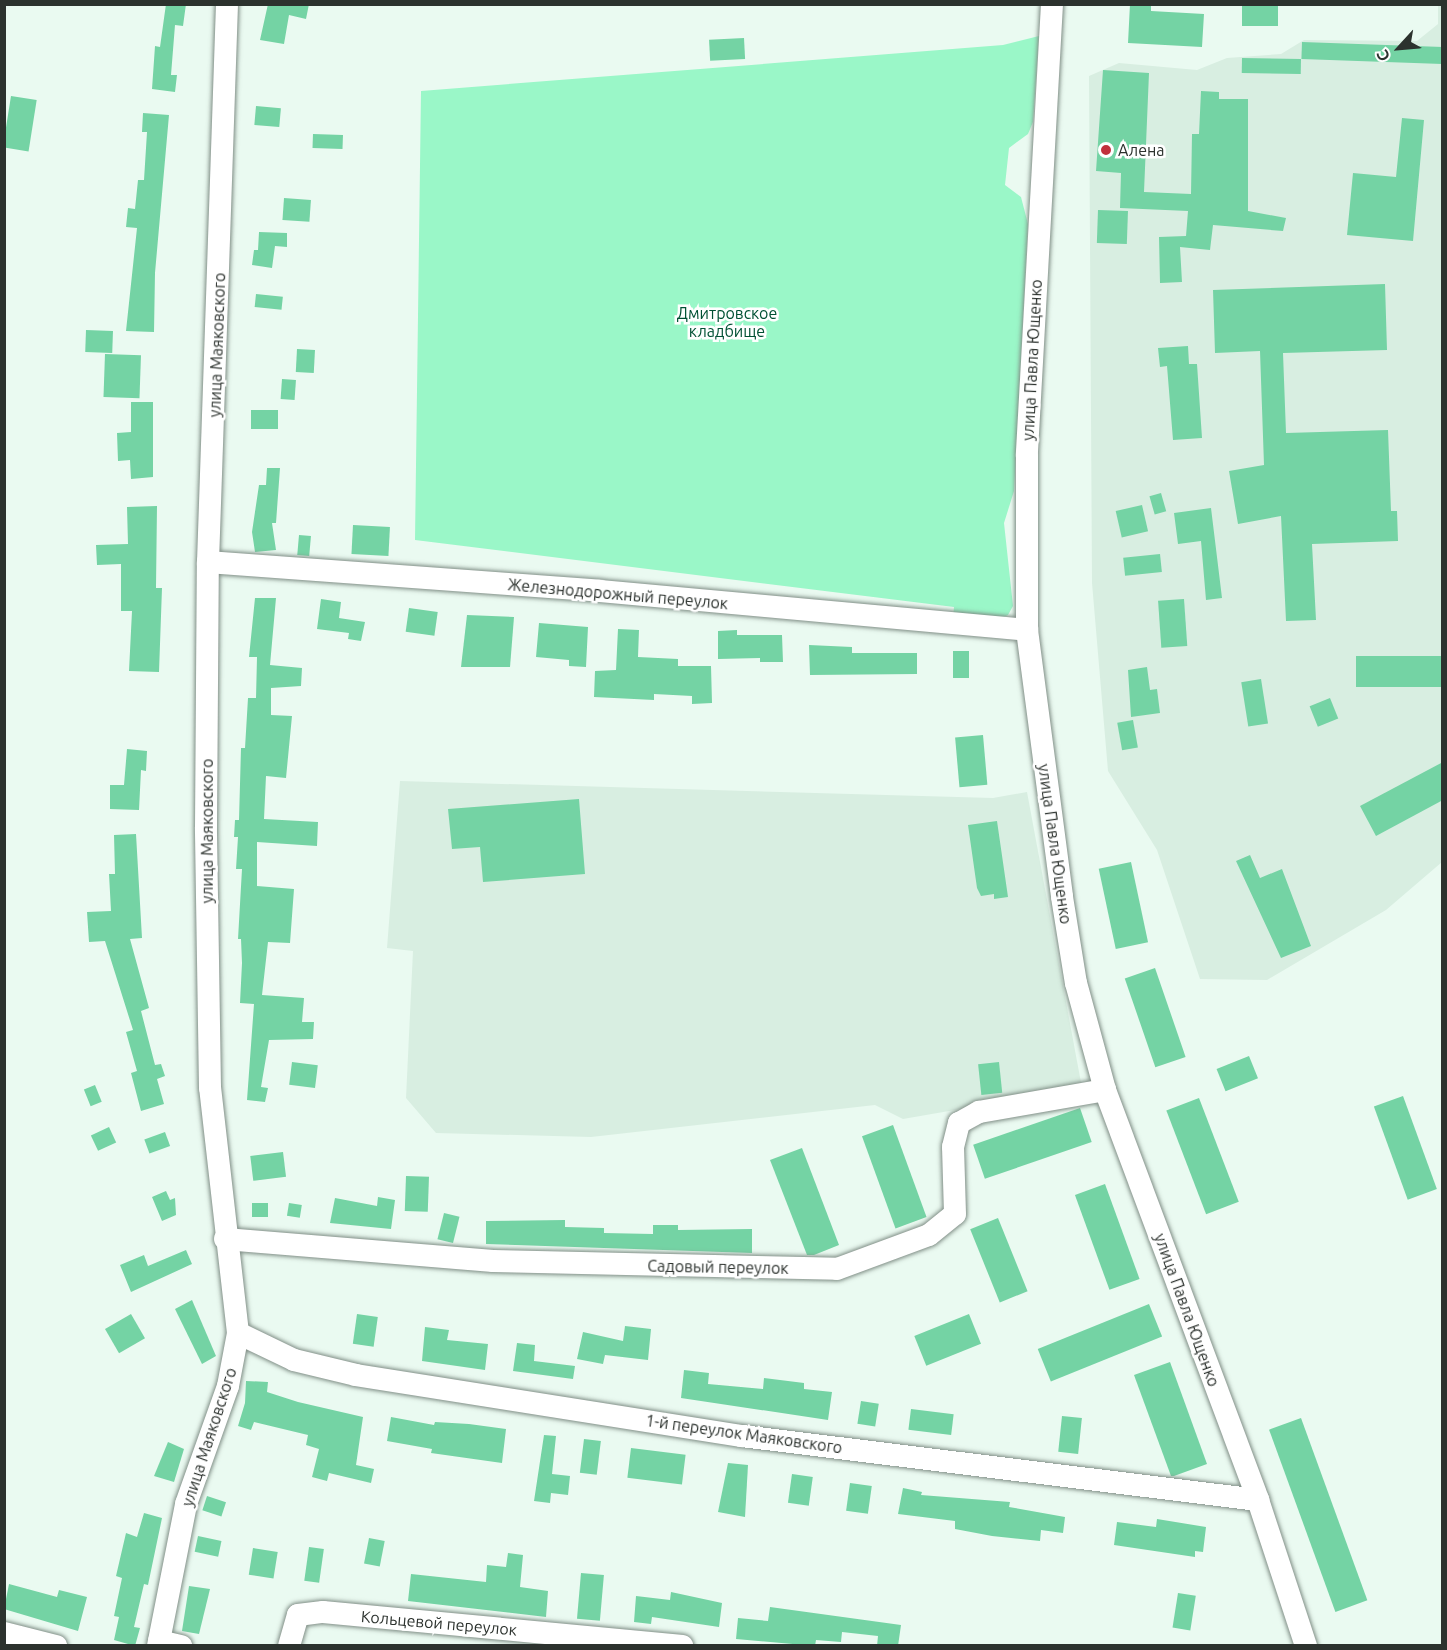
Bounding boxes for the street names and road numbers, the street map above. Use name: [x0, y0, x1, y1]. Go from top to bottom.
street label: улица Маяковского: [205, 272, 229, 418]
street label: улица Павла Ющенко: [1018, 279, 1046, 441]
street label: Железнодорожный переулок: [507, 575, 729, 613]
street label: улица Маяковского: [197, 759, 217, 903]
street label: улица Павла Ющенко: [1034, 763, 1076, 925]
street label: улица Павла Ющенко: [1150, 1231, 1224, 1389]
street label: Садовый переулок: [647, 1256, 789, 1278]
street label: улица Маяковского: [177, 1365, 241, 1509]
street label: 1-й переулок Маяковского: [644, 1411, 844, 1457]
street label: Кольцевой переулок: [360, 1607, 518, 1639]

